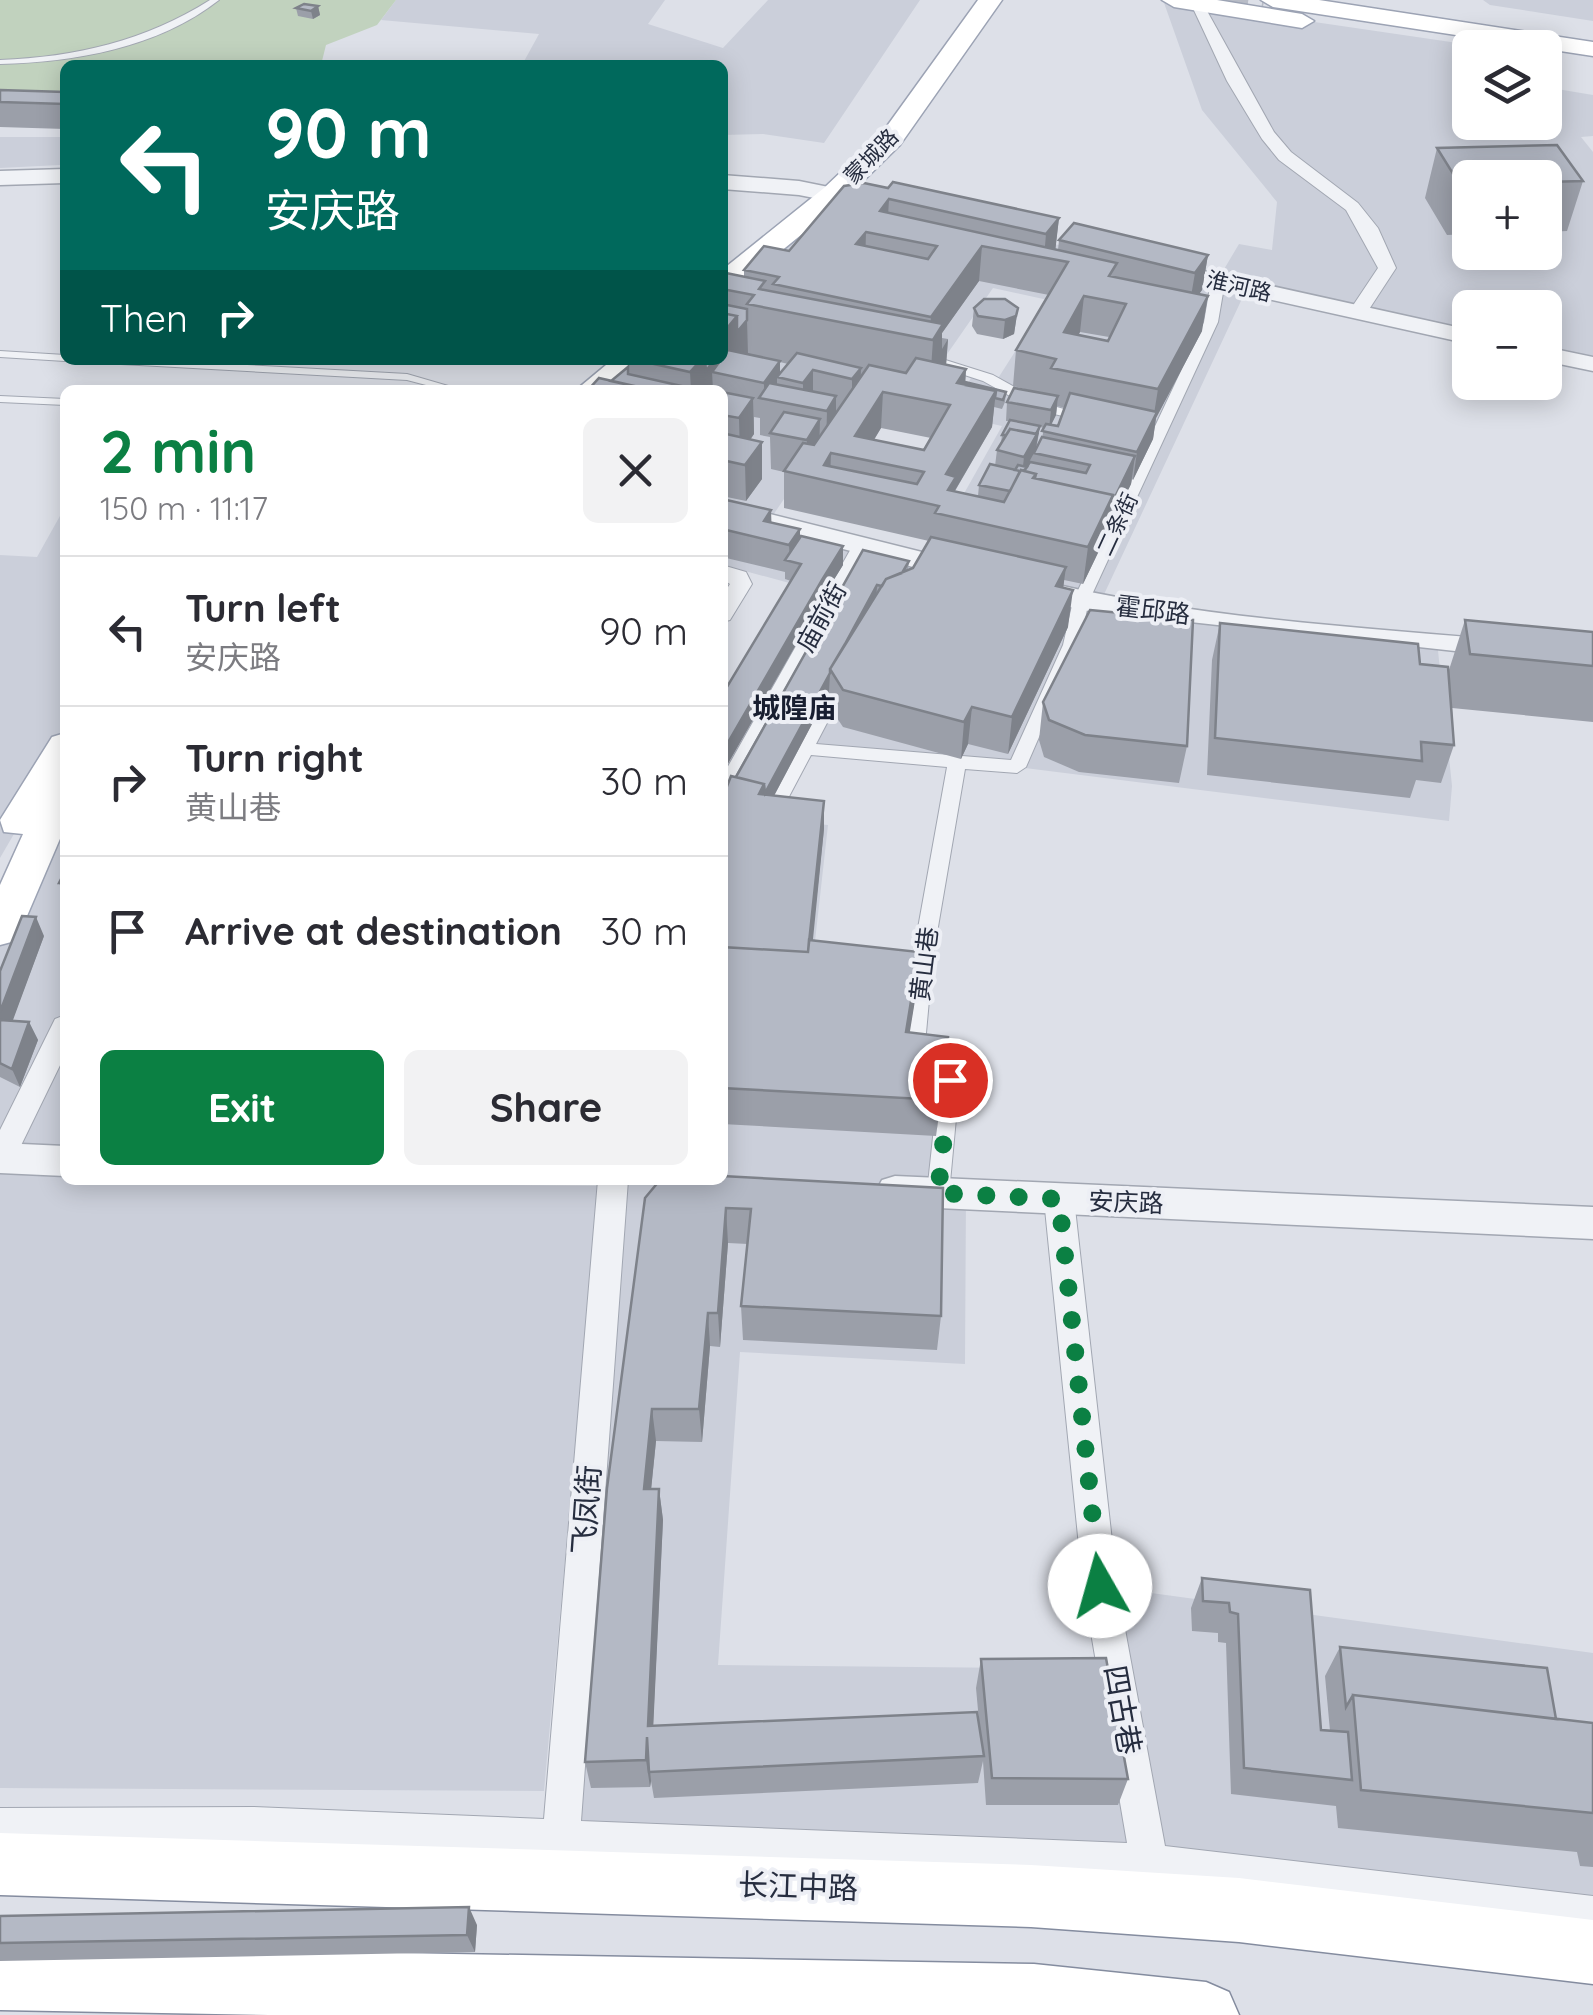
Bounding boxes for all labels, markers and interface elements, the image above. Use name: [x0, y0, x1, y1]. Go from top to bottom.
map controls: [1452, 30, 1562, 400]
button: layers: [1452, 30, 1562, 140]
text: 90 m: [265, 88, 432, 176]
icon: left: [100, 100, 230, 230]
street label: 蒙城路: [838, 123, 904, 189]
button: +: [1452, 160, 1562, 270]
text: 安庆路: [265, 182, 400, 238]
street label: 淮河路: [1204, 265, 1274, 307]
icon: right: [208, 290, 263, 345]
button: −: [1452, 290, 1562, 400]
text: Then: [100, 294, 188, 342]
text: 2 min: [100, 413, 256, 488]
button: close: [583, 418, 688, 523]
text: 150 m · 11:17: [100, 488, 268, 528]
street label: 二条街: [1090, 488, 1144, 560]
street label: 庙前街: [789, 576, 852, 657]
text: Turn left: [185, 584, 341, 632]
street label: 霍邱路: [1114, 590, 1192, 629]
icon: left: [100, 604, 155, 659]
text: 90 m: [599, 607, 688, 655]
text: 安庆路: [185, 637, 281, 677]
district label: 城隍庙: [752, 690, 836, 725]
text: Turn right: [185, 734, 364, 782]
icon: right: [100, 754, 155, 809]
text: 30 m: [600, 757, 688, 805]
text: 黄山巷: [185, 787, 281, 827]
icon: arrive: [100, 904, 155, 959]
text: Arrive at destination: [185, 907, 562, 955]
text: 30 m: [600, 907, 688, 955]
street label: 黄山巷: [904, 925, 943, 1003]
pin: [908, 1038, 993, 1123]
button: Exit: [100, 1050, 384, 1165]
button: Share: [404, 1050, 688, 1165]
icon: arrive: [923, 1053, 978, 1108]
street label: 安庆路: [1088, 1185, 1164, 1218]
street label: 飞凤街: [564, 1464, 608, 1556]
position arrow: [1048, 1534, 1152, 1638]
street label: 四古巷: [1096, 1662, 1150, 1757]
street label: 长江中路: [737, 1865, 859, 1907]

